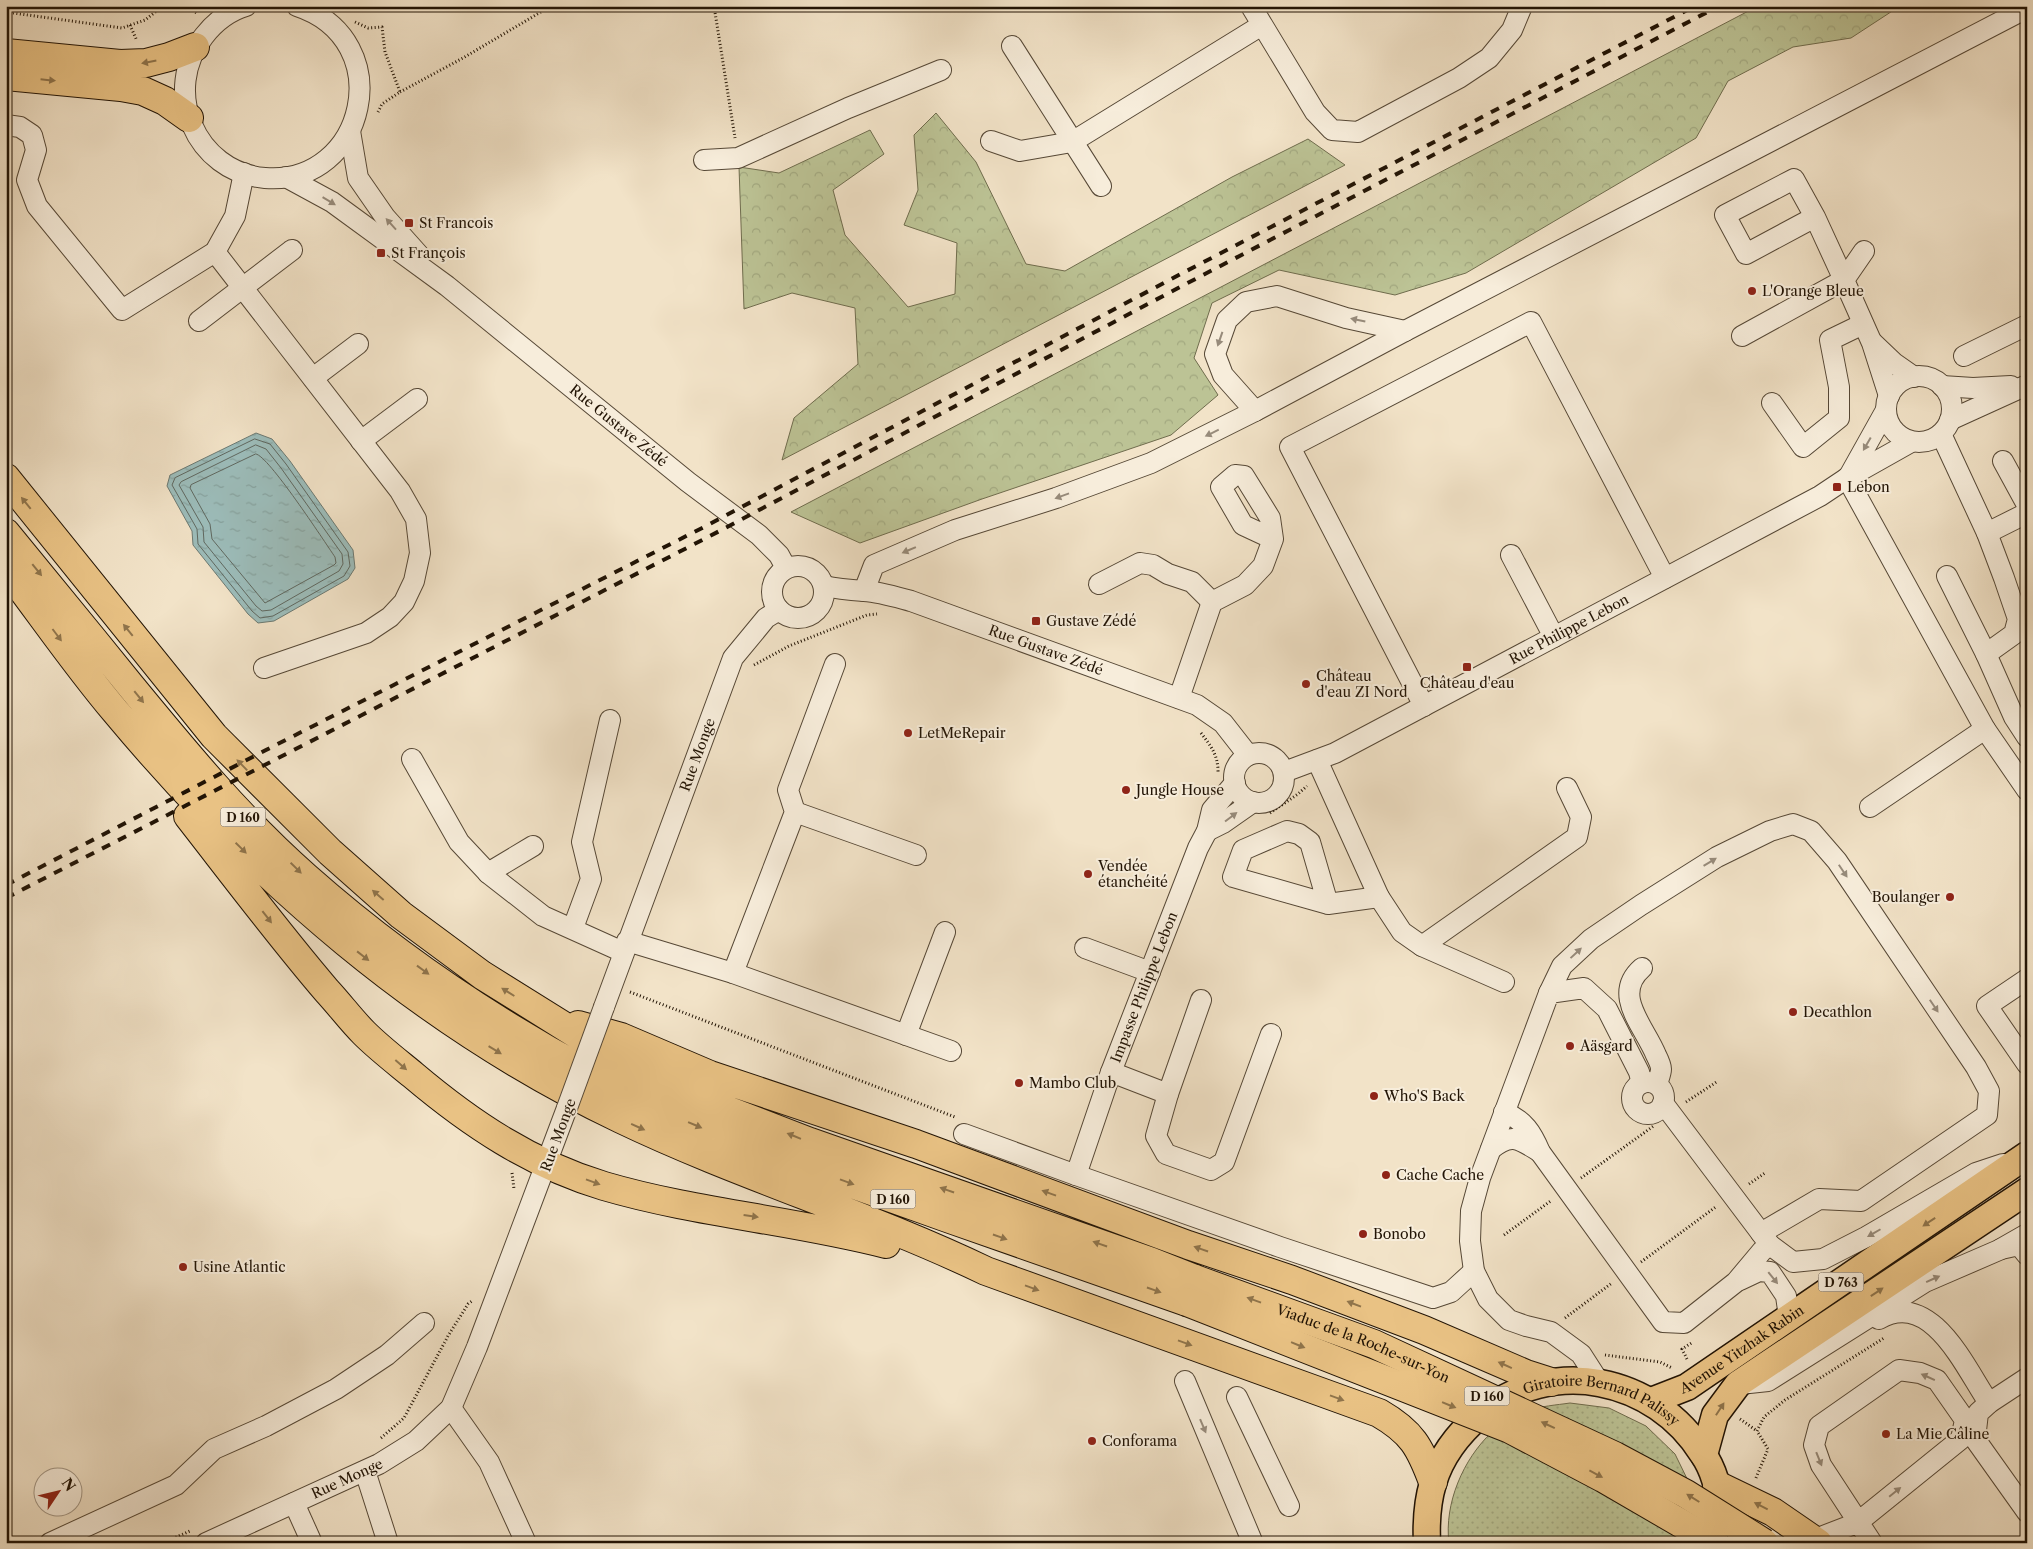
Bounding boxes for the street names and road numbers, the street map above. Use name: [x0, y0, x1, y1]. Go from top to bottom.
street label: Rue Gustave Zédé: [566, 380, 671, 471]
street label: Rue Philippe Lebon: [1506, 590, 1632, 668]
street label: Rue Gustave Zédé: [986, 621, 1106, 679]
street label: Rue Monge: [676, 715, 719, 794]
road number: D 160: [220, 808, 266, 826]
street label: Impasse Philippe Lebon: [1106, 909, 1181, 1065]
street label: Rue Monge: [536, 1096, 580, 1174]
road number: D 160: [870, 1190, 916, 1208]
road number: D 763: [1818, 1272, 1864, 1291]
street label: Viaduc de la Roche-sur-Yon: [1273, 1300, 1453, 1387]
street label: Avenue Yitzhak Rabin: [1677, 1301, 1807, 1398]
street label: Giratoire Bernard Palissy: [1521, 1372, 1684, 1430]
road number: D 160: [1464, 1386, 1510, 1405]
street label: Rue Monge: [308, 1454, 386, 1503]

